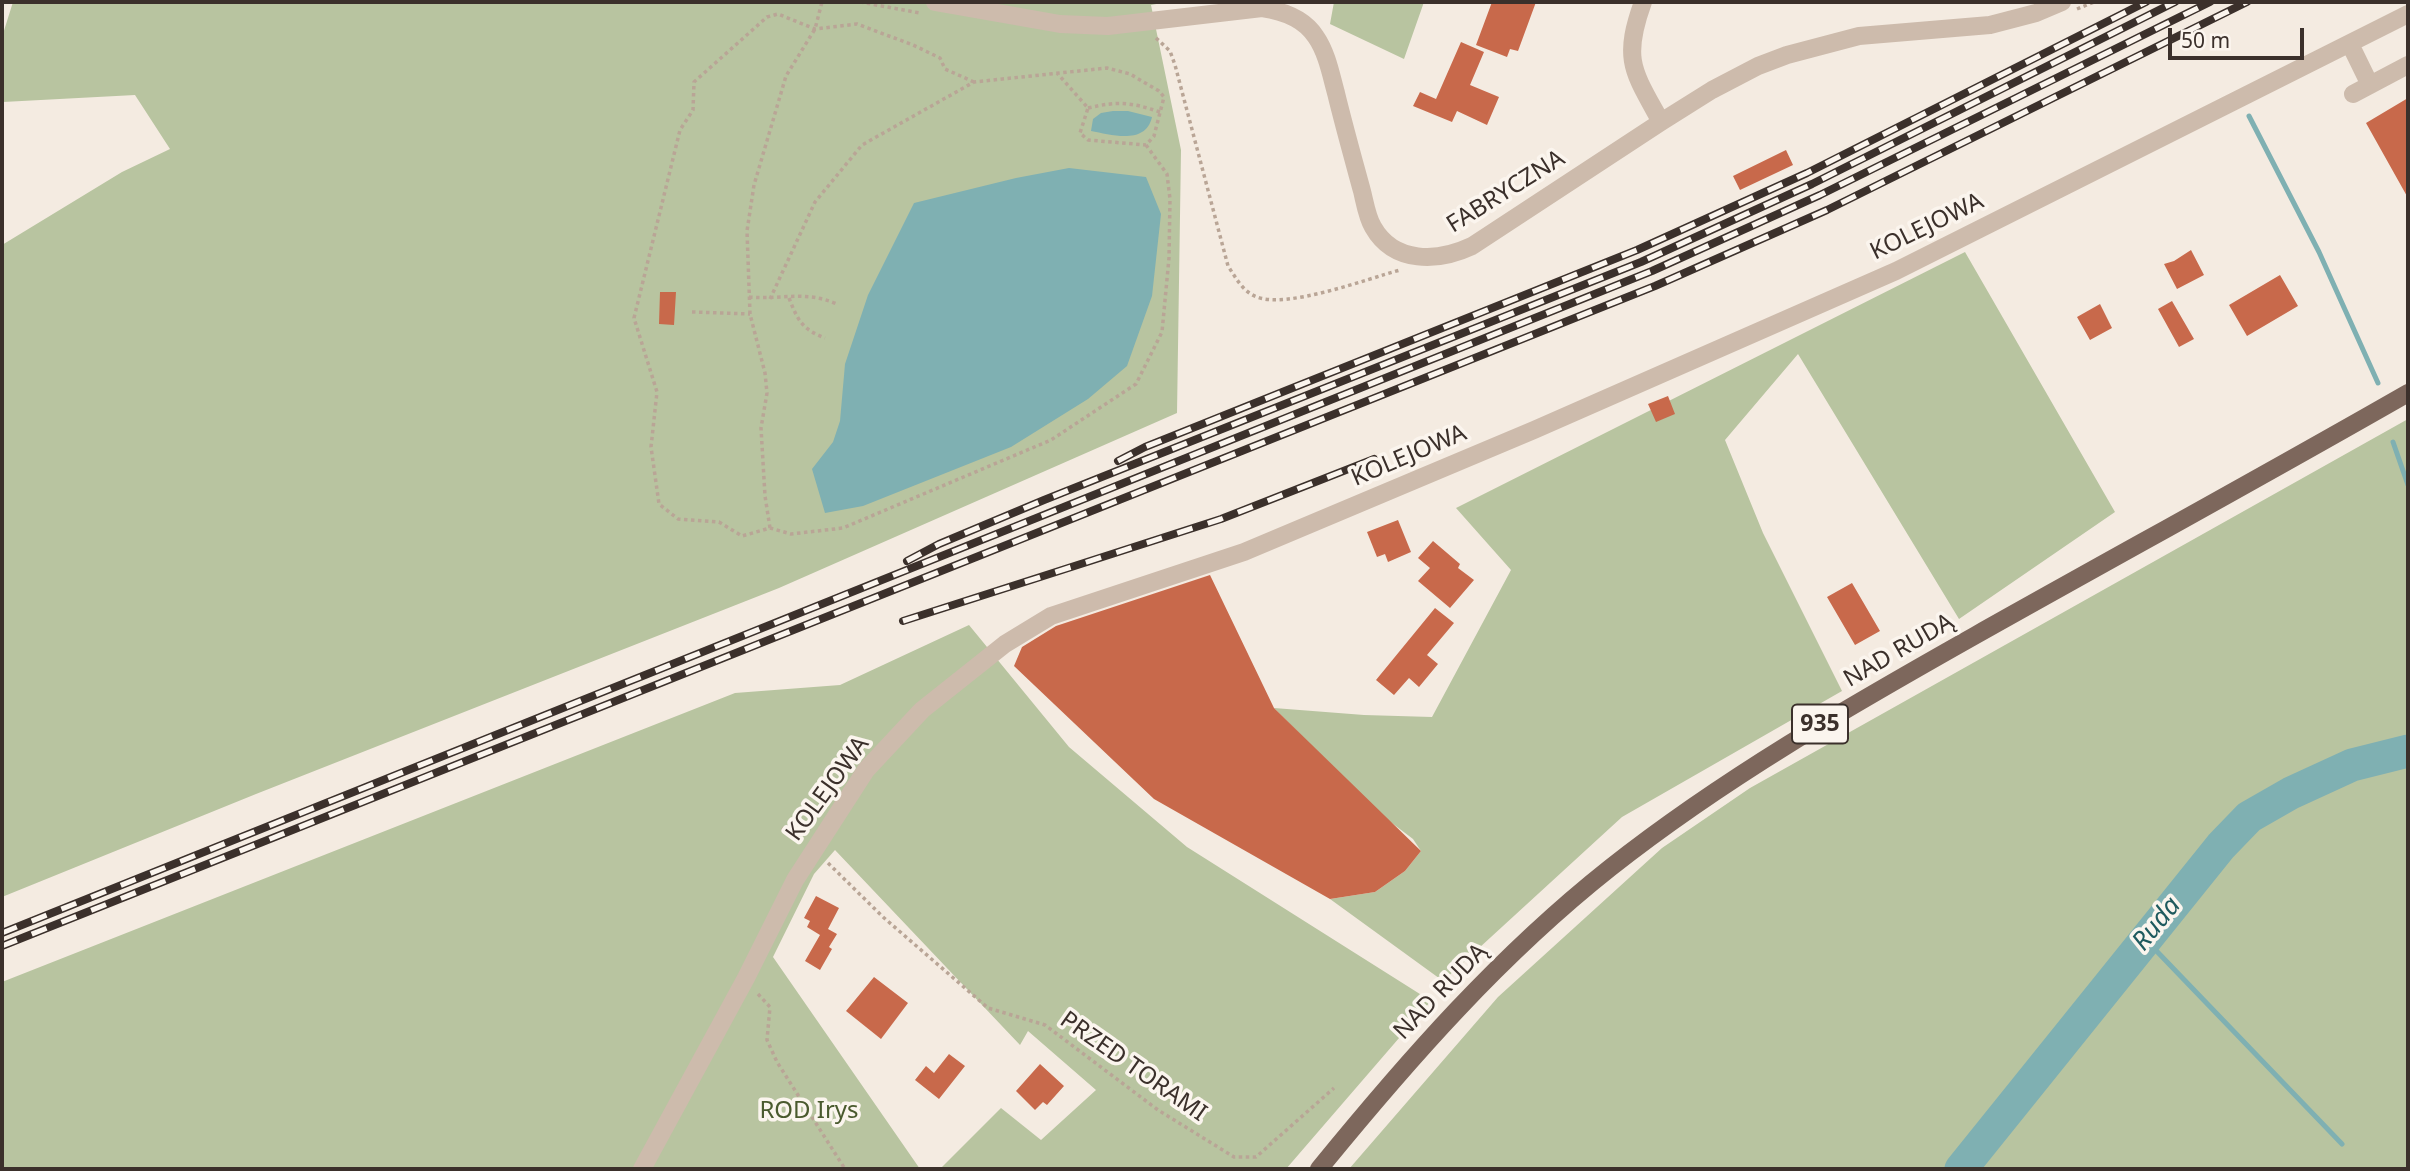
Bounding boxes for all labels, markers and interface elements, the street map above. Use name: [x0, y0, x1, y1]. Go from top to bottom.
scale bar: [2172, 14, 2308, 58]
text: 50 m: [2181, 26, 2230, 54]
street label: FABRYCZNA: [1442, 144, 1570, 240]
street label: KOLEJOWA: [1866, 187, 1988, 267]
street label: KOLEJOWA: [1347, 419, 1471, 493]
street label: NAD RUDĄ: [1839, 608, 1959, 694]
road number: 935: [1792, 704, 1848, 744]
street label: KOLEJOWA: [780, 731, 876, 847]
water label: Ruda: [2126, 891, 2188, 957]
street label: NAD RUDĄ: [1388, 938, 1494, 1046]
street label: PRZED TORAMI: [1054, 1006, 1212, 1128]
park label: ROD Irys: [759, 1097, 859, 1125]

